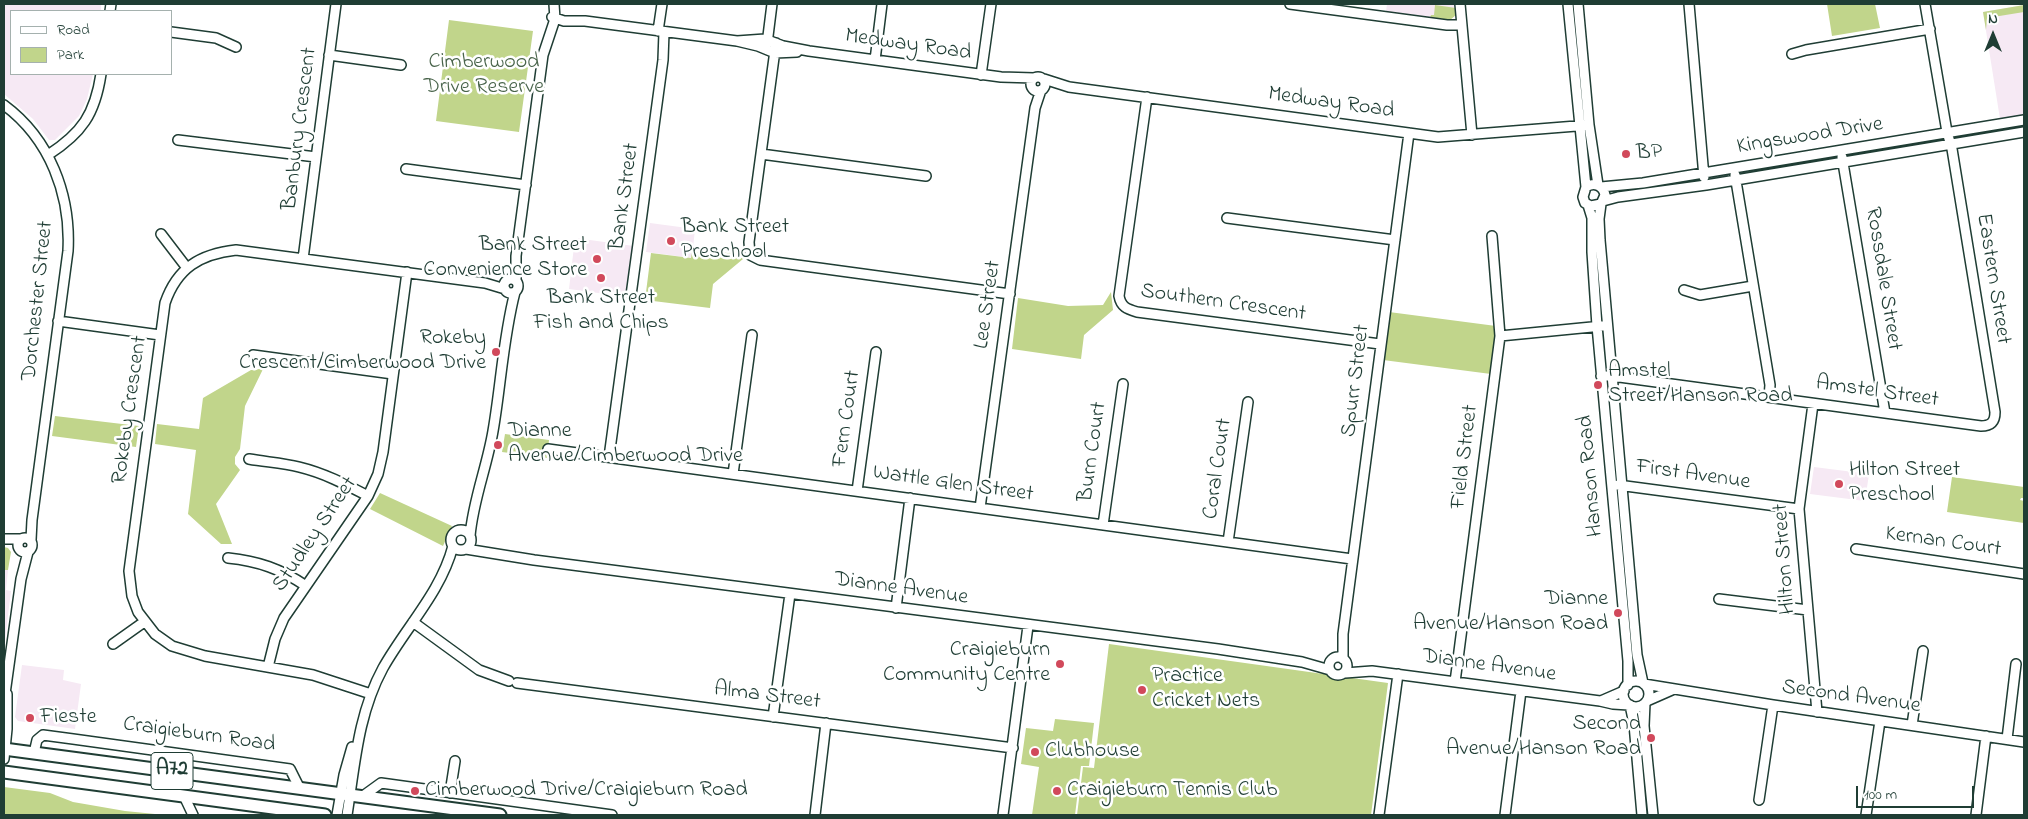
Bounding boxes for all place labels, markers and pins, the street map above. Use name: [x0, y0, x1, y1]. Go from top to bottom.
place label: BP: [1636, 141, 1662, 167]
marker: BP: [1620, 148, 1632, 160]
place label: Bank Street Preschool: [681, 215, 789, 266]
place label: Bank Street Convenience Store: [423, 233, 587, 284]
marker: Bank Street Preschool: [665, 235, 677, 247]
marker: Bank Street Convenience Store: [591, 253, 603, 265]
marker: Bank Street Fish and Chips: [595, 272, 607, 284]
place label: Bank Street Fish and Chips: [533, 286, 669, 338]
place label: Rokeby Crescent/Cimberwood Drive: [239, 326, 486, 378]
marker: Rokeby Crescent/Cimberwood Drive: [490, 346, 502, 358]
place label: Amstel Street/Hanson Road: [1608, 359, 1793, 411]
marker: Amstel Street/Hanson Road: [1592, 379, 1604, 391]
place label: Dianne Avenue/Cimberwood Drive: [508, 419, 743, 471]
marker: Dianne Avenue/Cimberwood Drive: [492, 439, 504, 451]
place label: Hilton Street Preschool: [1849, 458, 1960, 510]
marker: Hilton Street Preschool: [1833, 478, 1845, 490]
place label: Dianne Avenue/Hanson Road: [1413, 587, 1608, 638]
marker: Dianne Avenue/Hanson Road: [1612, 607, 1624, 619]
place label: Craigieburn Community Centre: [883, 638, 1050, 689]
marker: Craigieburn Community Centre: [1054, 658, 1066, 670]
place label: Practice Cricket Nets: [1152, 664, 1260, 716]
marker: Practice Cricket Nets: [1136, 684, 1148, 696]
place label: Fieste: [40, 705, 97, 731]
marker: Fieste: [24, 712, 36, 724]
place label: Second Avenue/Hanson Road: [1446, 712, 1641, 764]
marker: Second Avenue/Hanson Road: [1645, 732, 1657, 744]
place label: Clubhouse: [1045, 739, 1140, 765]
marker: Clubhouse: [1029, 746, 1041, 758]
place label: Cimberwood Drive/Craigieburn Road: [425, 778, 748, 804]
place label: Craigieburn Tennis Club: [1067, 778, 1277, 804]
marker: Cimberwood Drive/Craigieburn Road: [409, 785, 421, 797]
marker: Craigieburn Tennis Club: [1051, 785, 1063, 797]

